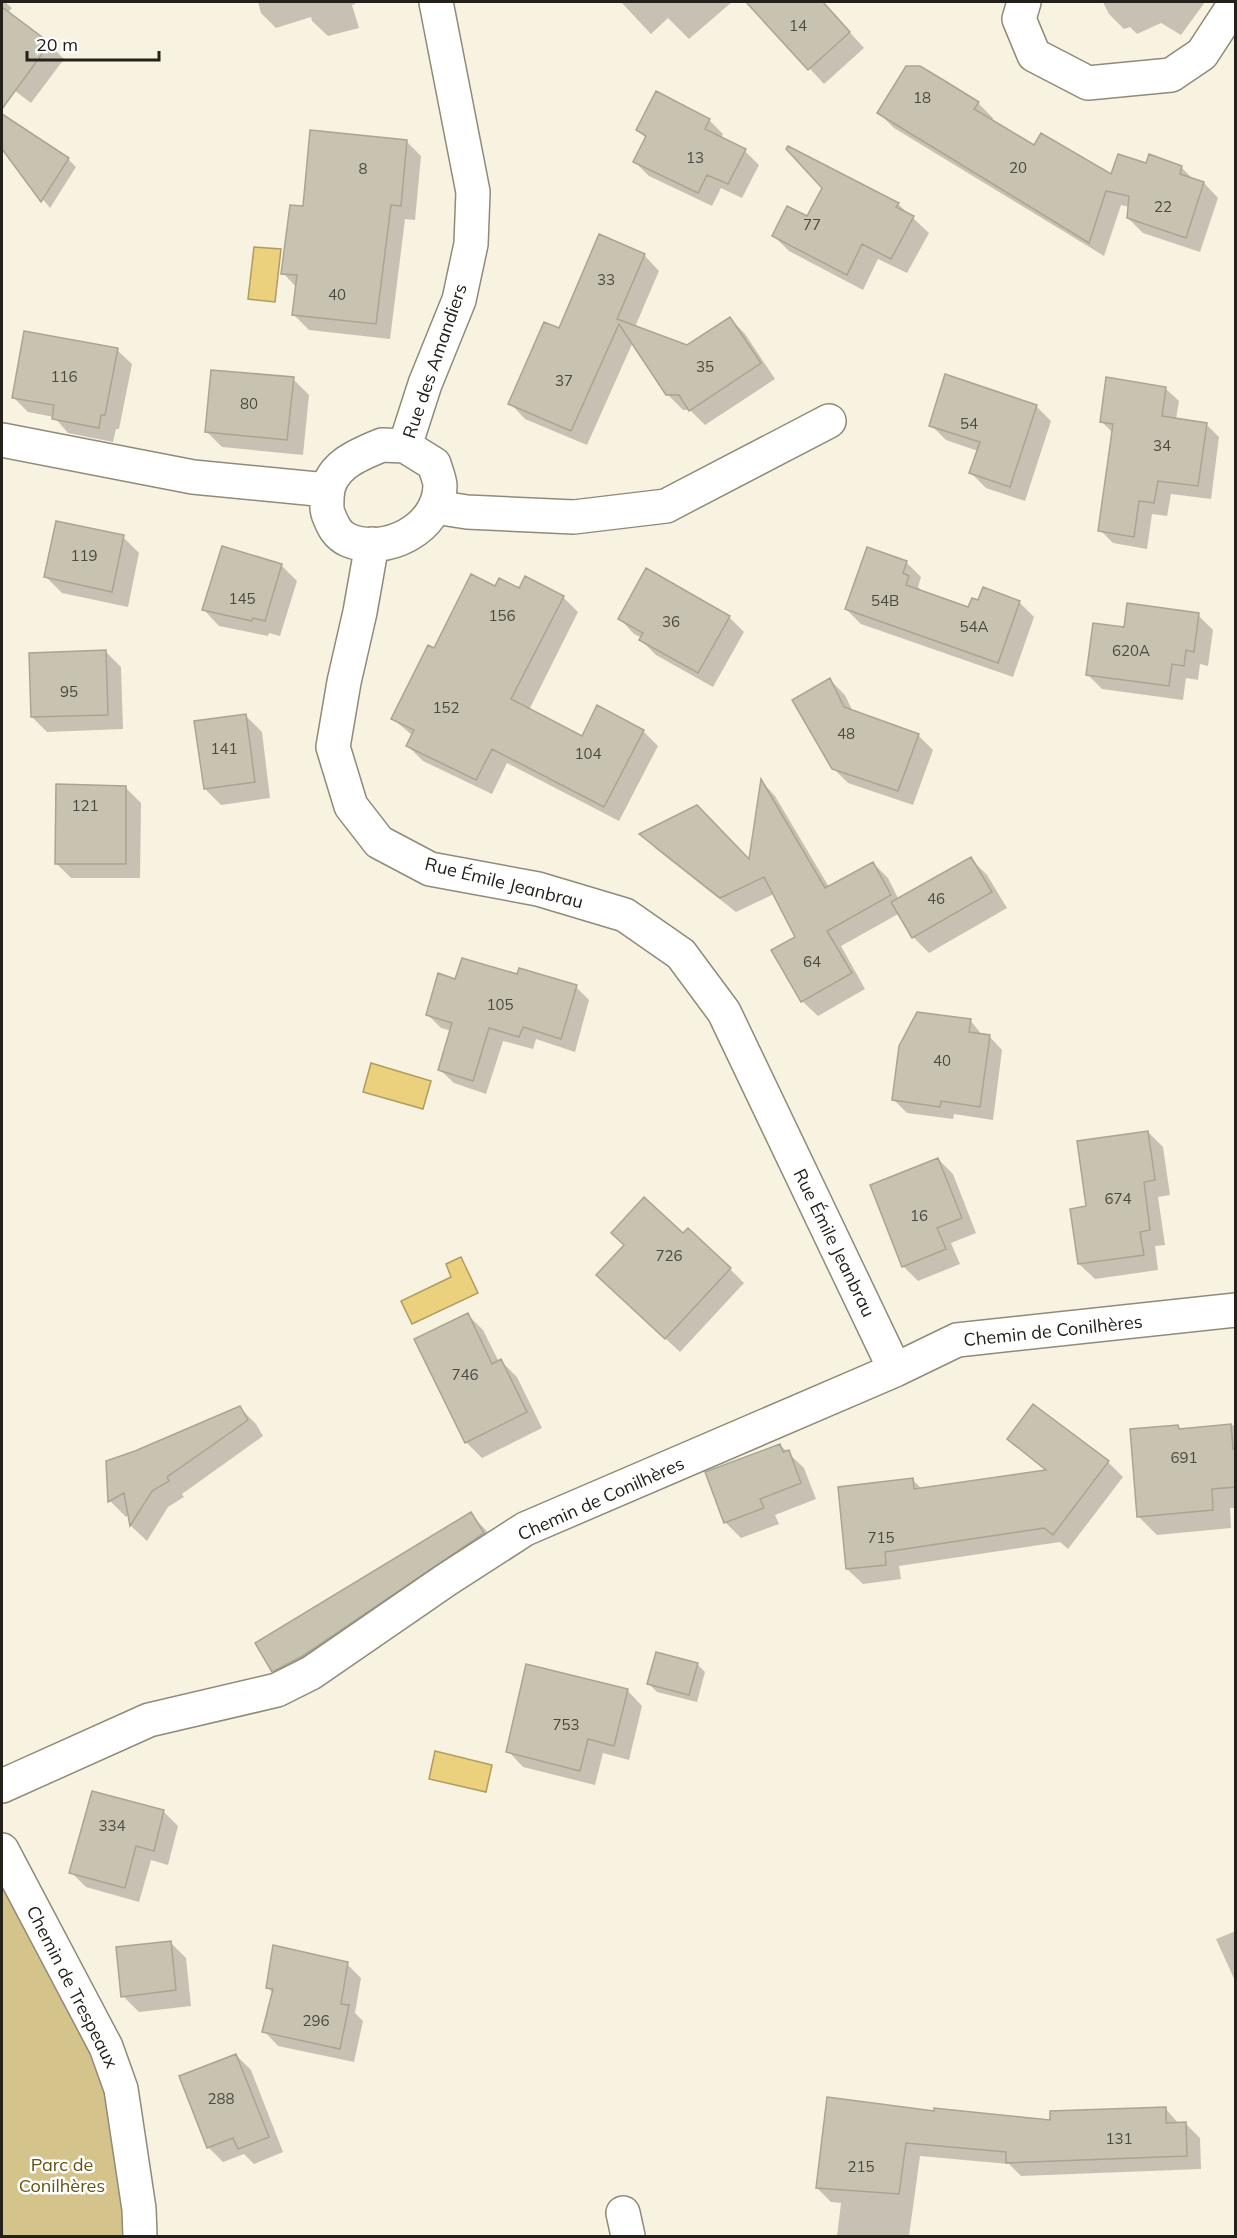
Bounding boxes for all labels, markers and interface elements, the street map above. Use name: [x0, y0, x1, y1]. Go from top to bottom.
house number: 14: [789, 16, 807, 35]
scale bar: [27, 24, 159, 62]
text: 20 m: [36, 33, 78, 56]
house number: 18: [913, 88, 931, 107]
house number: 13: [686, 148, 704, 167]
house number: 20: [1009, 158, 1027, 177]
house number: 8: [358, 159, 368, 178]
house number: 22: [1154, 197, 1172, 216]
house number: 77: [803, 215, 821, 234]
house number: 33: [597, 270, 615, 289]
street label: Rue des Amandiers: [397, 280, 472, 441]
house number: 40: [328, 285, 346, 304]
house number: 35: [696, 357, 714, 376]
house number: 116: [50, 367, 78, 386]
house number: 37: [555, 371, 573, 390]
house number: 80: [240, 394, 258, 413]
house number: 54: [960, 414, 978, 433]
house number: 34: [1153, 436, 1171, 455]
house number: 119: [70, 546, 98, 565]
house number: 145: [228, 589, 256, 608]
house number: 54B: [871, 591, 899, 610]
house number: 156: [488, 606, 516, 625]
house number: 36: [662, 612, 680, 631]
house number: 54A: [959, 617, 989, 636]
house number: 620A: [1112, 641, 1150, 660]
house number: 95: [60, 682, 78, 701]
house number: 152: [432, 698, 460, 717]
house number: 48: [837, 724, 855, 743]
house number: 141: [210, 739, 238, 758]
house number: 104: [574, 744, 602, 763]
house number: 121: [71, 796, 99, 815]
street label: Rue Émile Jeanbrau: [423, 852, 586, 913]
house number: 46: [927, 889, 945, 908]
house number: 64: [803, 952, 821, 971]
house number: 105: [486, 995, 514, 1014]
house number: 40: [933, 1051, 951, 1070]
street label: Rue Émile Jeanbrau: [789, 1165, 880, 1321]
house number: 674: [1104, 1189, 1132, 1208]
house number: 16: [910, 1206, 928, 1225]
house number: 726: [655, 1246, 683, 1265]
street label: Chemin de Conilhères: [962, 1310, 1144, 1351]
house number: 746: [451, 1365, 479, 1384]
house number: 691: [1170, 1448, 1198, 1467]
street label: Chemin de Conilhères: [514, 1451, 688, 1546]
house number: 715: [867, 1528, 895, 1547]
house number: 753: [552, 1715, 580, 1734]
house number: 334: [98, 1816, 126, 1835]
street label: Chemin de Trespeaux: [21, 1902, 124, 2072]
house number: 296: [302, 2011, 330, 2030]
house number: 288: [207, 2089, 235, 2108]
house number: 131: [1105, 2129, 1133, 2148]
park label: Parc de Conilhères: [19, 2153, 105, 2197]
house number: 215: [847, 2157, 875, 2176]

